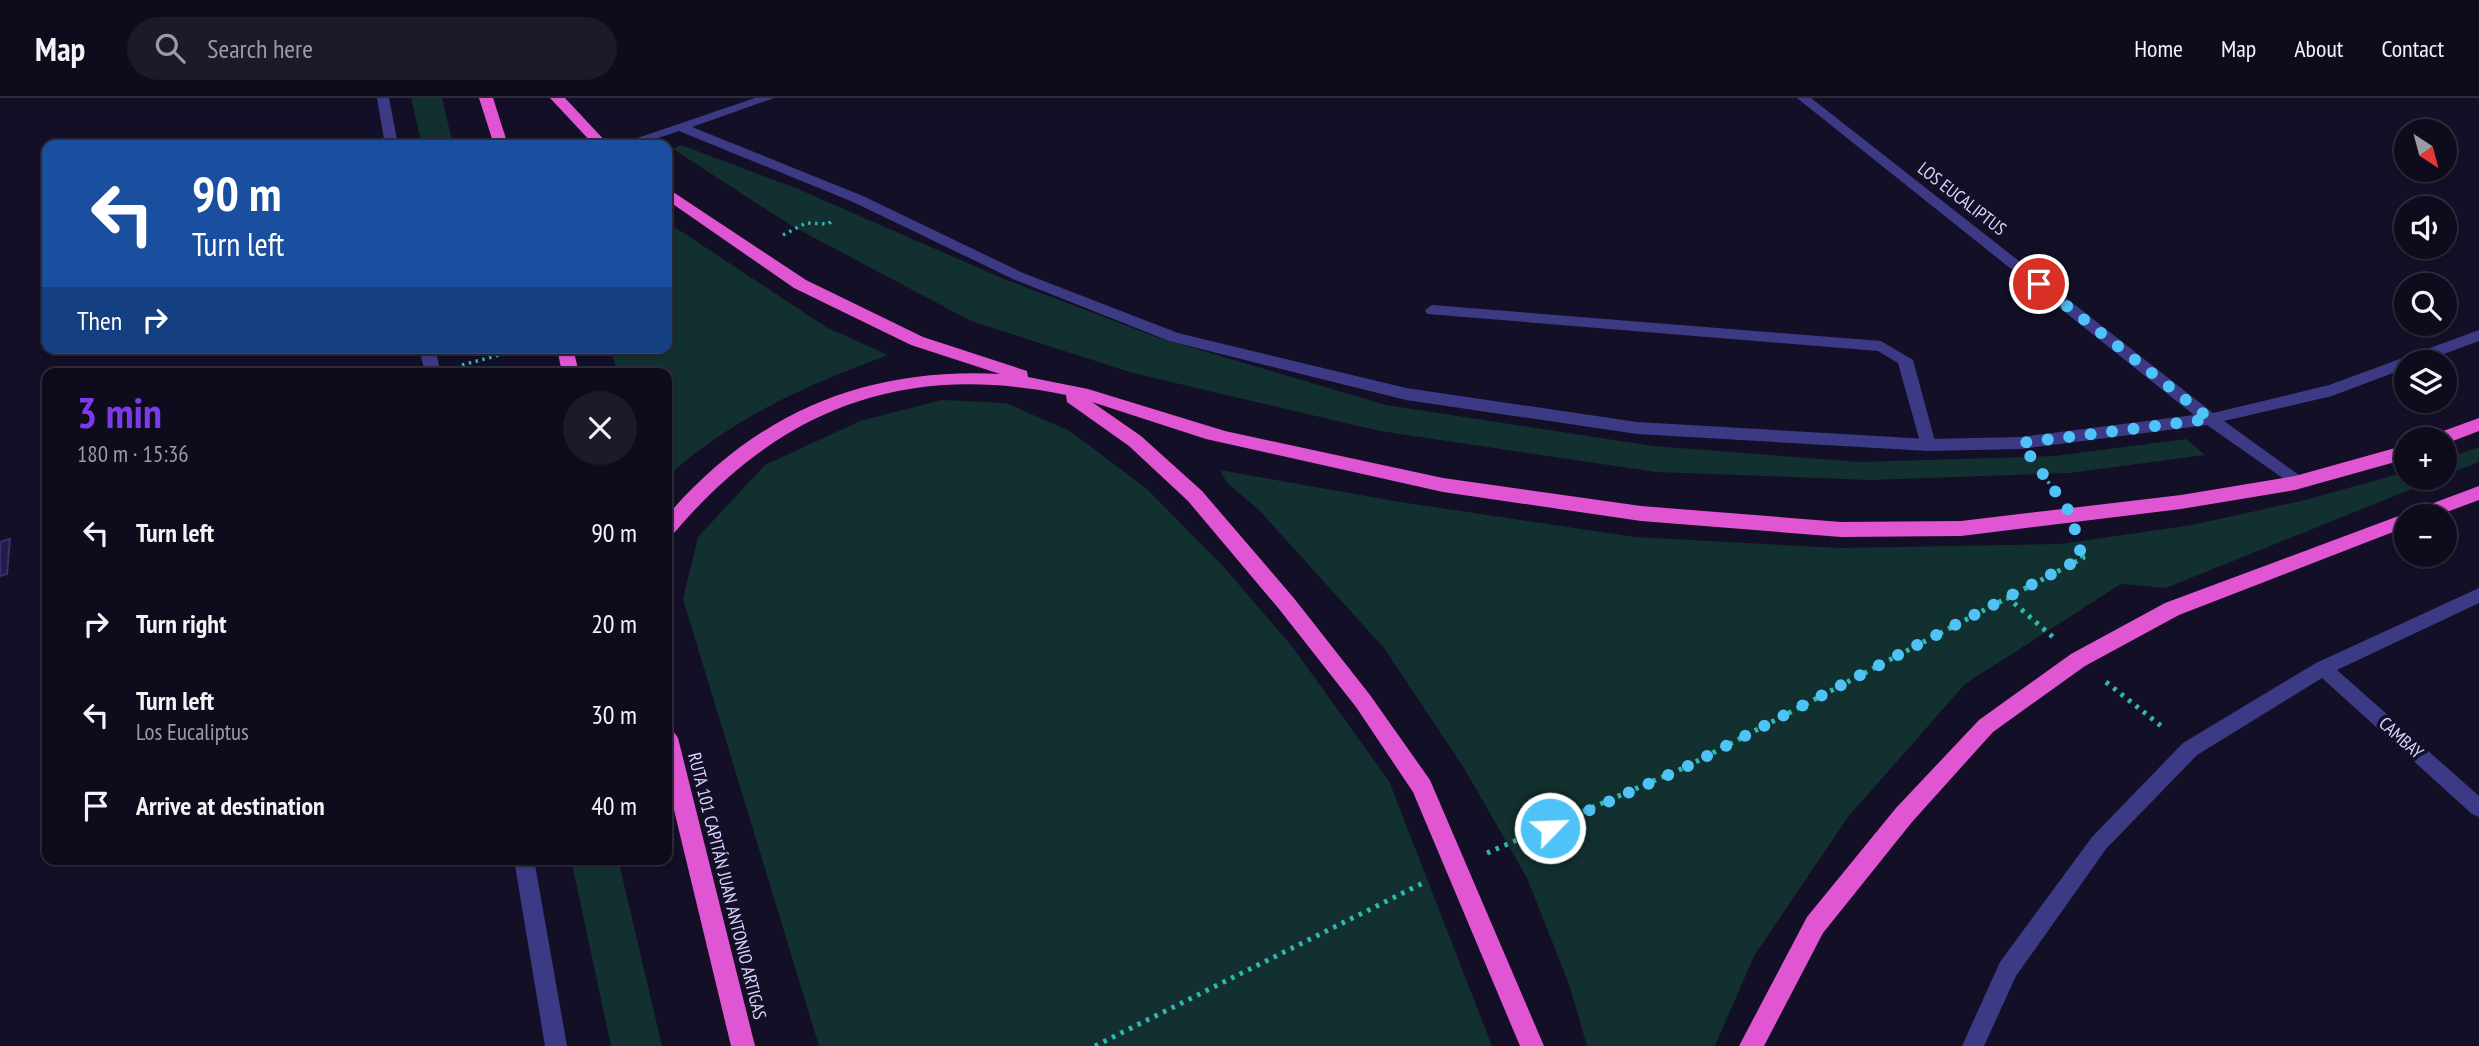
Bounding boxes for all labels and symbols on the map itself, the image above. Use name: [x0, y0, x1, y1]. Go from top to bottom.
north arrow: [2394, 119, 2457, 182]
street label: LOS EUCALIPTUS: [1913, 157, 2011, 240]
pin: [2009, 254, 2069, 314]
street label: CAMBAY: [2374, 712, 2429, 764]
street label: RUTA 101 CAPITÁN JUAN ANTONIO ARTIGAS: [683, 750, 772, 1022]
position arrow: [1513, 791, 1587, 865]

